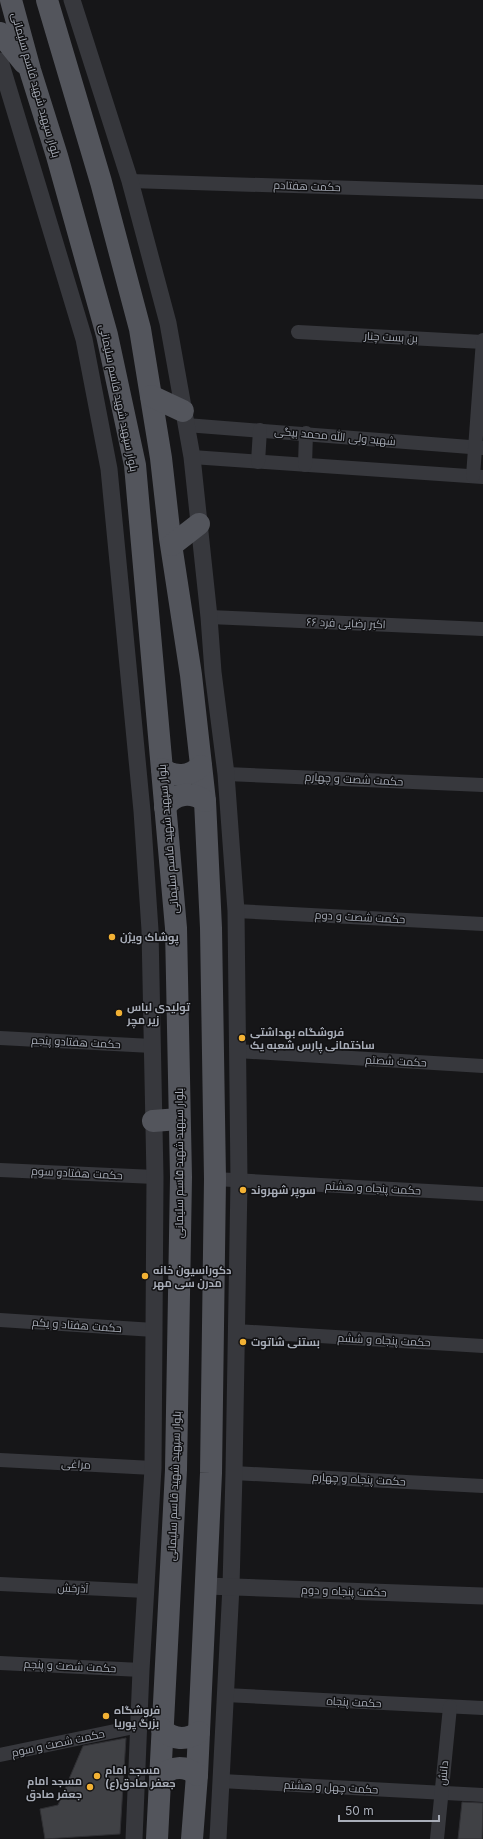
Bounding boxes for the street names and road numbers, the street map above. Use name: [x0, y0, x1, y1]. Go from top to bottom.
street label: بلوار سپهبد شهید قاسم سلیمانی: [8, 11, 63, 160]
street label: حکمت هفتادم: [273, 178, 341, 195]
street label: بلوار سپهبد شهید قاسم سلیمانی: [96, 323, 141, 473]
street label: بن بست چنار: [363, 329, 418, 345]
street label: شهید ولی الله محمد بیگی: [274, 423, 396, 448]
street label: ۶۶ اکبر رضایی فرد: [306, 615, 386, 631]
street label: بلوار سپهبد شهید قاسم سلیمانی: [154, 763, 183, 915]
street label: حکمت شصت و چهارم: [304, 769, 404, 790]
street label: حکمت شصت و دوم: [314, 908, 406, 927]
street label: حکمت هفتادو پنجم: [31, 1033, 121, 1052]
street label: حکمت شصتم: [365, 1052, 427, 1071]
street label: بلوار سپهبد شهید قاسم سلیمانی: [172, 1088, 187, 1238]
street label: حکمت هفتادو سوم: [31, 1164, 123, 1183]
street label: حکمت پنجاه و هشتم: [325, 1178, 421, 1199]
street label: حکمت هفتاد و یکم: [32, 1315, 122, 1336]
street label: حکمت پنجاه و ششم: [337, 1331, 431, 1350]
street label: بلوار سپهبد شهید قاسم سلیمانی: [164, 1411, 185, 1561]
street label: مراغی: [61, 1456, 91, 1472]
street label: حکمت پنجاه و چهارم: [312, 1470, 406, 1489]
street label: آذرخش: [57, 1580, 89, 1596]
street label: حکمت پنجاه و دوم: [301, 1583, 387, 1600]
street label: حکمت شصت و پنجم: [23, 1657, 117, 1676]
street label: حکمت پنجاه: [326, 1694, 382, 1710]
street label: حکمت شصت و سوم: [10, 1726, 106, 1761]
street label: دانش: [435, 1760, 451, 1786]
street label: حکمت چهل و هشتم: [283, 1778, 379, 1797]

